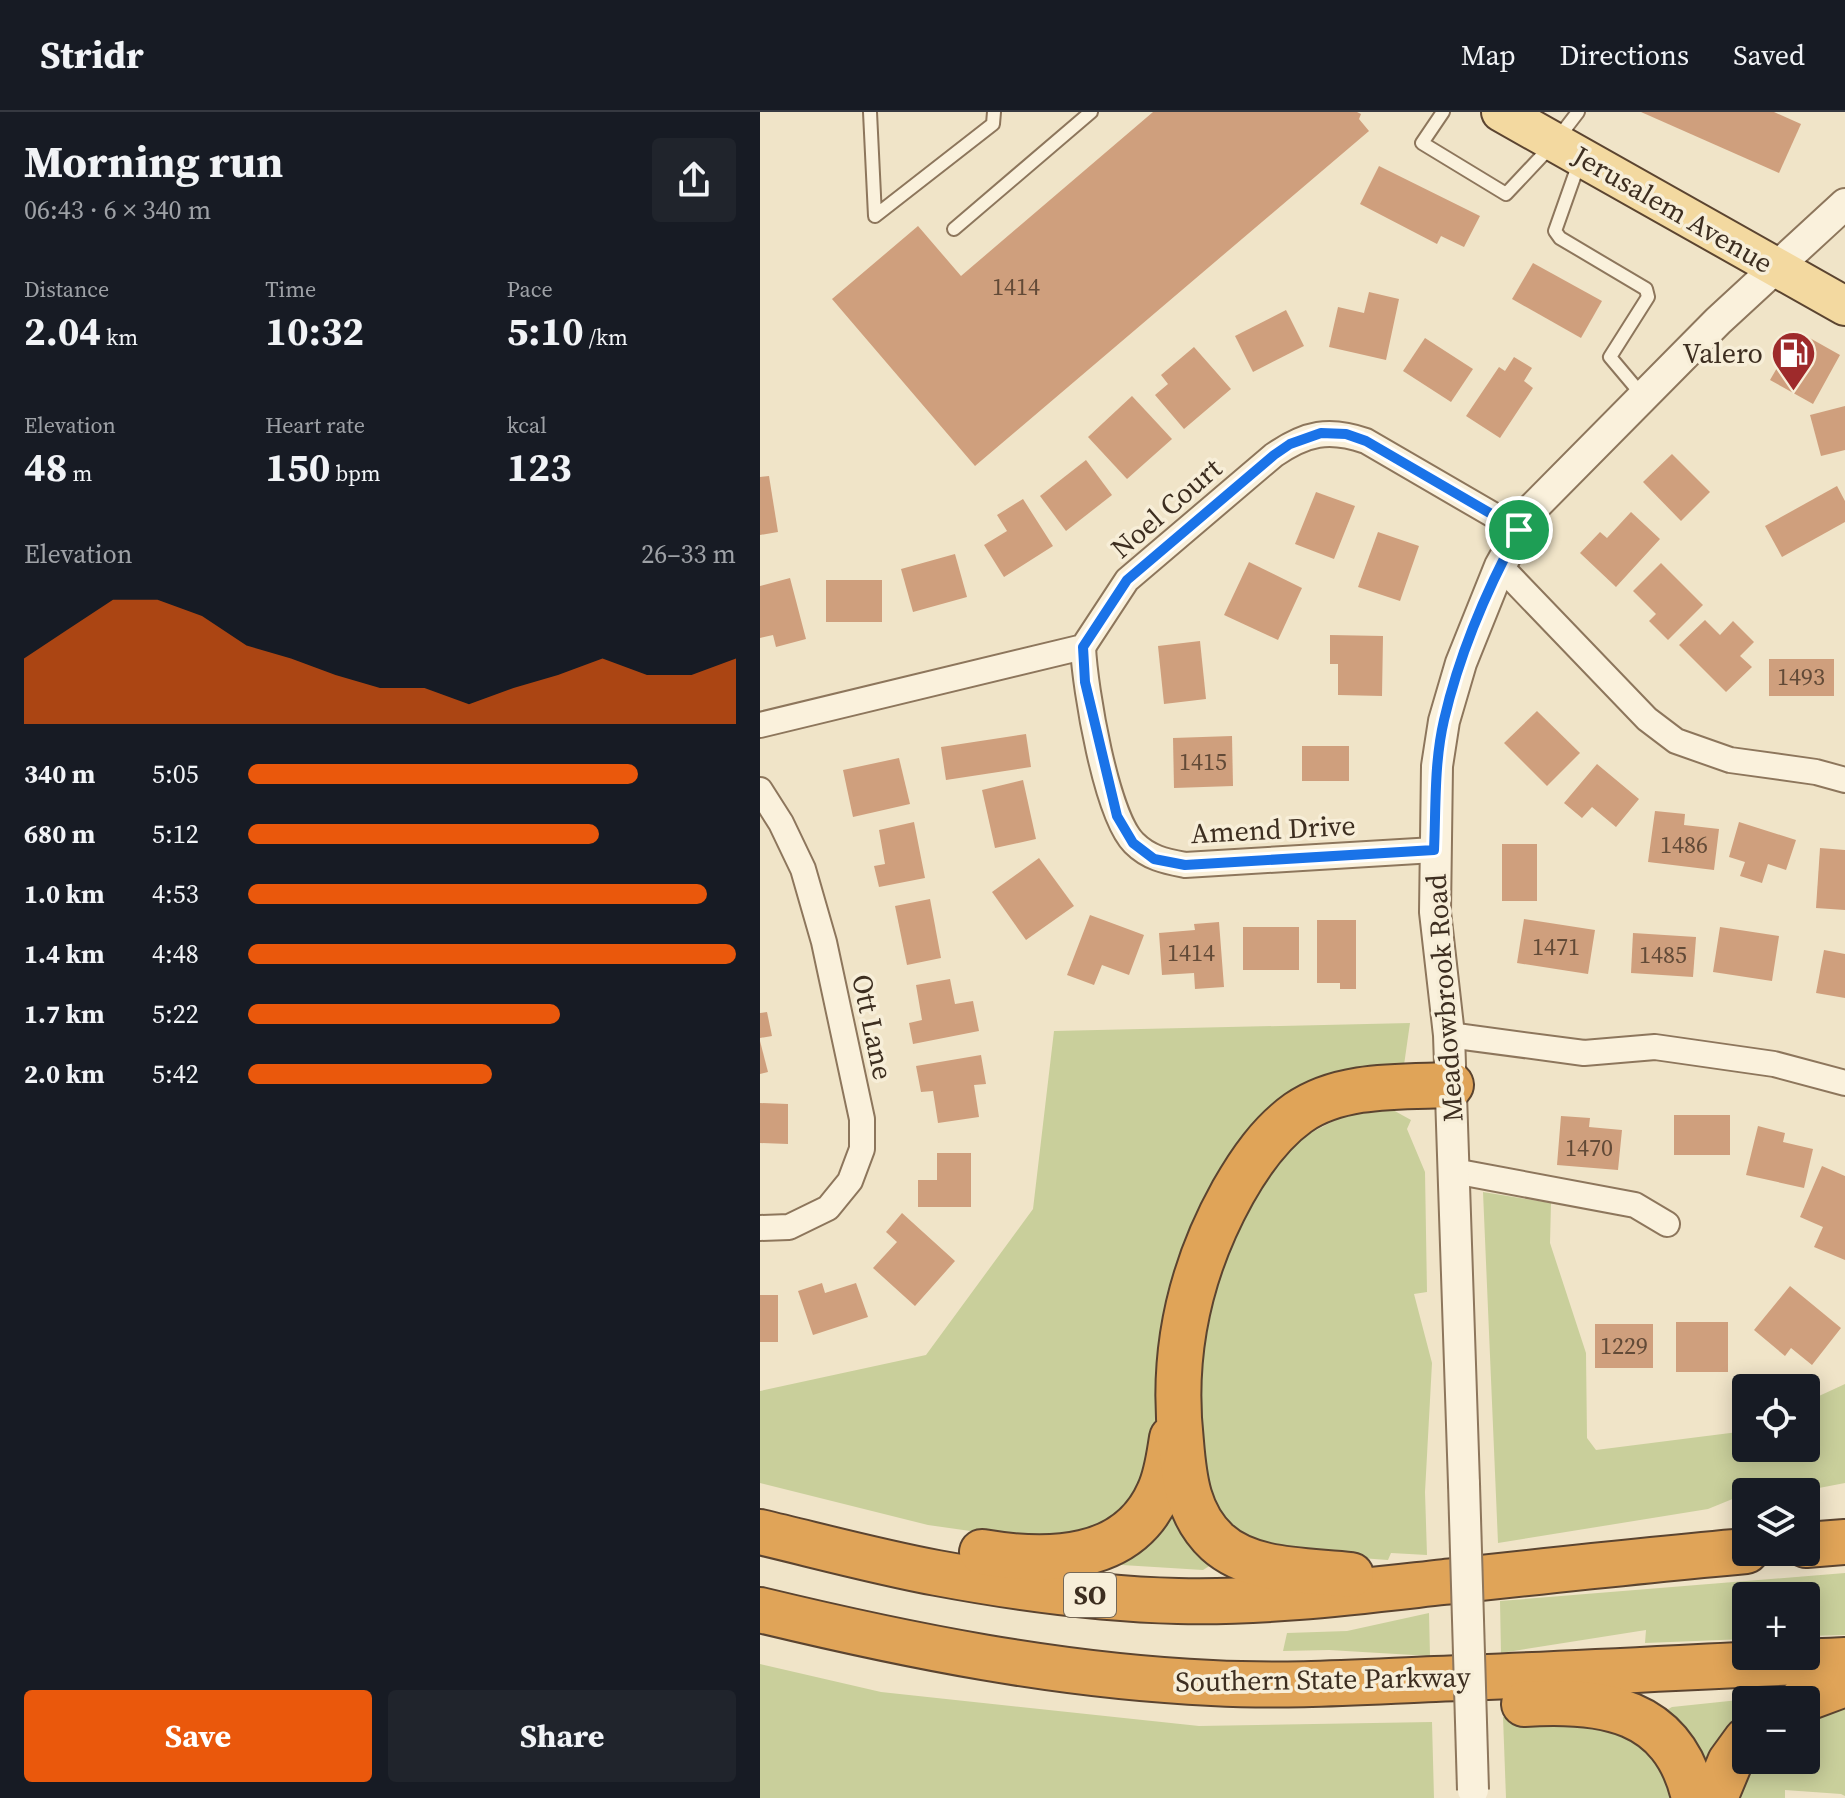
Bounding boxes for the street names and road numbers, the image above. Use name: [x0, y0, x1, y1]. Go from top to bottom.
street label: Jerusalem Avenue: [1565, 136, 1780, 282]
street label: Noel Court: [1103, 449, 1230, 567]
street label: Amend Drive: [1190, 806, 1356, 852]
street label: Meadowbrook Road: [1416, 873, 1472, 1123]
street label: Ott Lane: [843, 971, 903, 1083]
road number: SO: [1064, 1573, 1116, 1617]
street label: Southern State Parkway: [1175, 1657, 1472, 1701]

